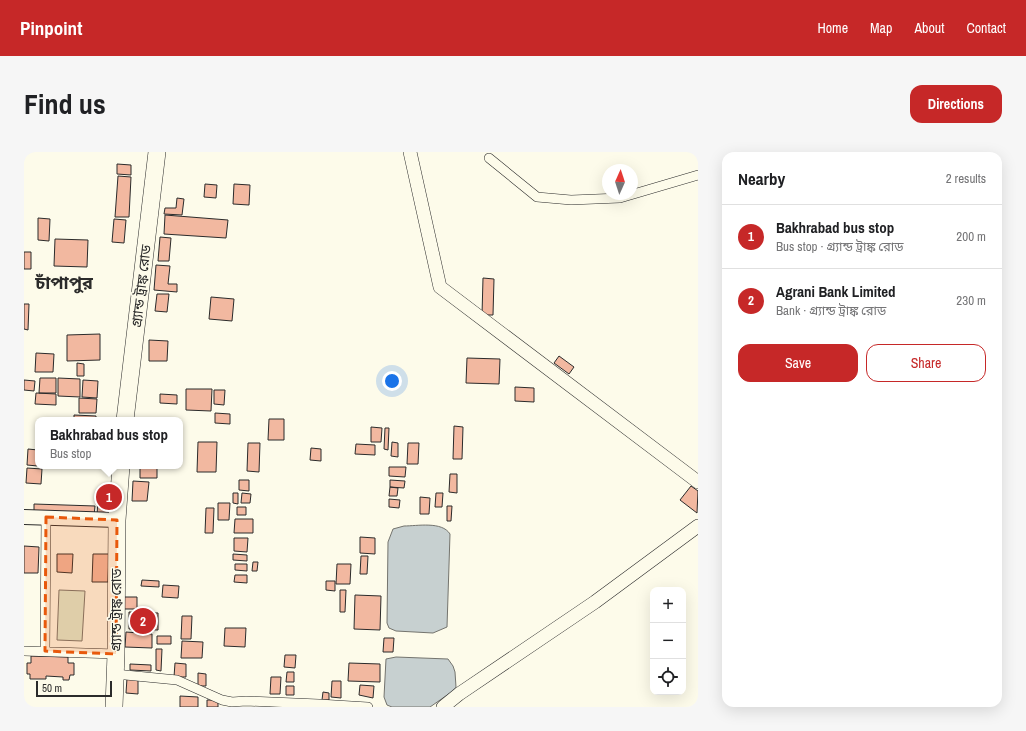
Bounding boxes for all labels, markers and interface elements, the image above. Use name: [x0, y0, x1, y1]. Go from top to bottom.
text: Pinpoint: [20, 15, 82, 41]
text: Home: [817, 19, 848, 37]
text: Map: [870, 19, 892, 37]
text: About: [914, 19, 944, 37]
text: Contact: [966, 19, 1006, 37]
text: Find us: [24, 85, 106, 123]
button: Directions: [910, 85, 1002, 123]
north arrow: [602, 164, 638, 200]
text: Nearby: [738, 167, 785, 190]
text: 2 results: [946, 170, 986, 187]
text: Bakhrabad bus stop: [776, 217, 894, 238]
text: 1: [748, 228, 754, 245]
text: 200 m: [956, 228, 986, 245]
text: Bus stop · গ্র্যান্ড ট্রাঙ্ক রোড: [776, 238, 903, 255]
street label: গ্র্যান্ড ট্রাঙ্ক রোড: [127, 243, 155, 328]
district label: চাঁপাপুর: [34, 270, 94, 295]
text: Agrani Bank Limited: [776, 281, 896, 302]
text: 2: [748, 292, 754, 309]
text: 230 m: [956, 292, 986, 309]
text: Bank · গ্র্যান্ড ট্রাঙ্ক রোড: [776, 302, 886, 319]
button: Save: [738, 344, 858, 382]
button: Share: [866, 344, 986, 382]
your location: [382, 371, 402, 391]
popup: [35, 417, 183, 469]
text: Bakhrabad bus stop: [50, 424, 168, 445]
text: Bus stop: [50, 445, 91, 462]
pin: 1: [96, 482, 122, 512]
street label: গ্র্যান্ড ট্রাঙ্ক রোড: [107, 567, 125, 652]
map controls: [650, 587, 686, 695]
button: +: [650, 587, 686, 623]
pin: 2: [130, 606, 156, 636]
button: −: [650, 623, 686, 659]
button: locate: [650, 659, 686, 695]
scale bar: [36, 679, 112, 698]
text: 50 m: [42, 681, 62, 695]

